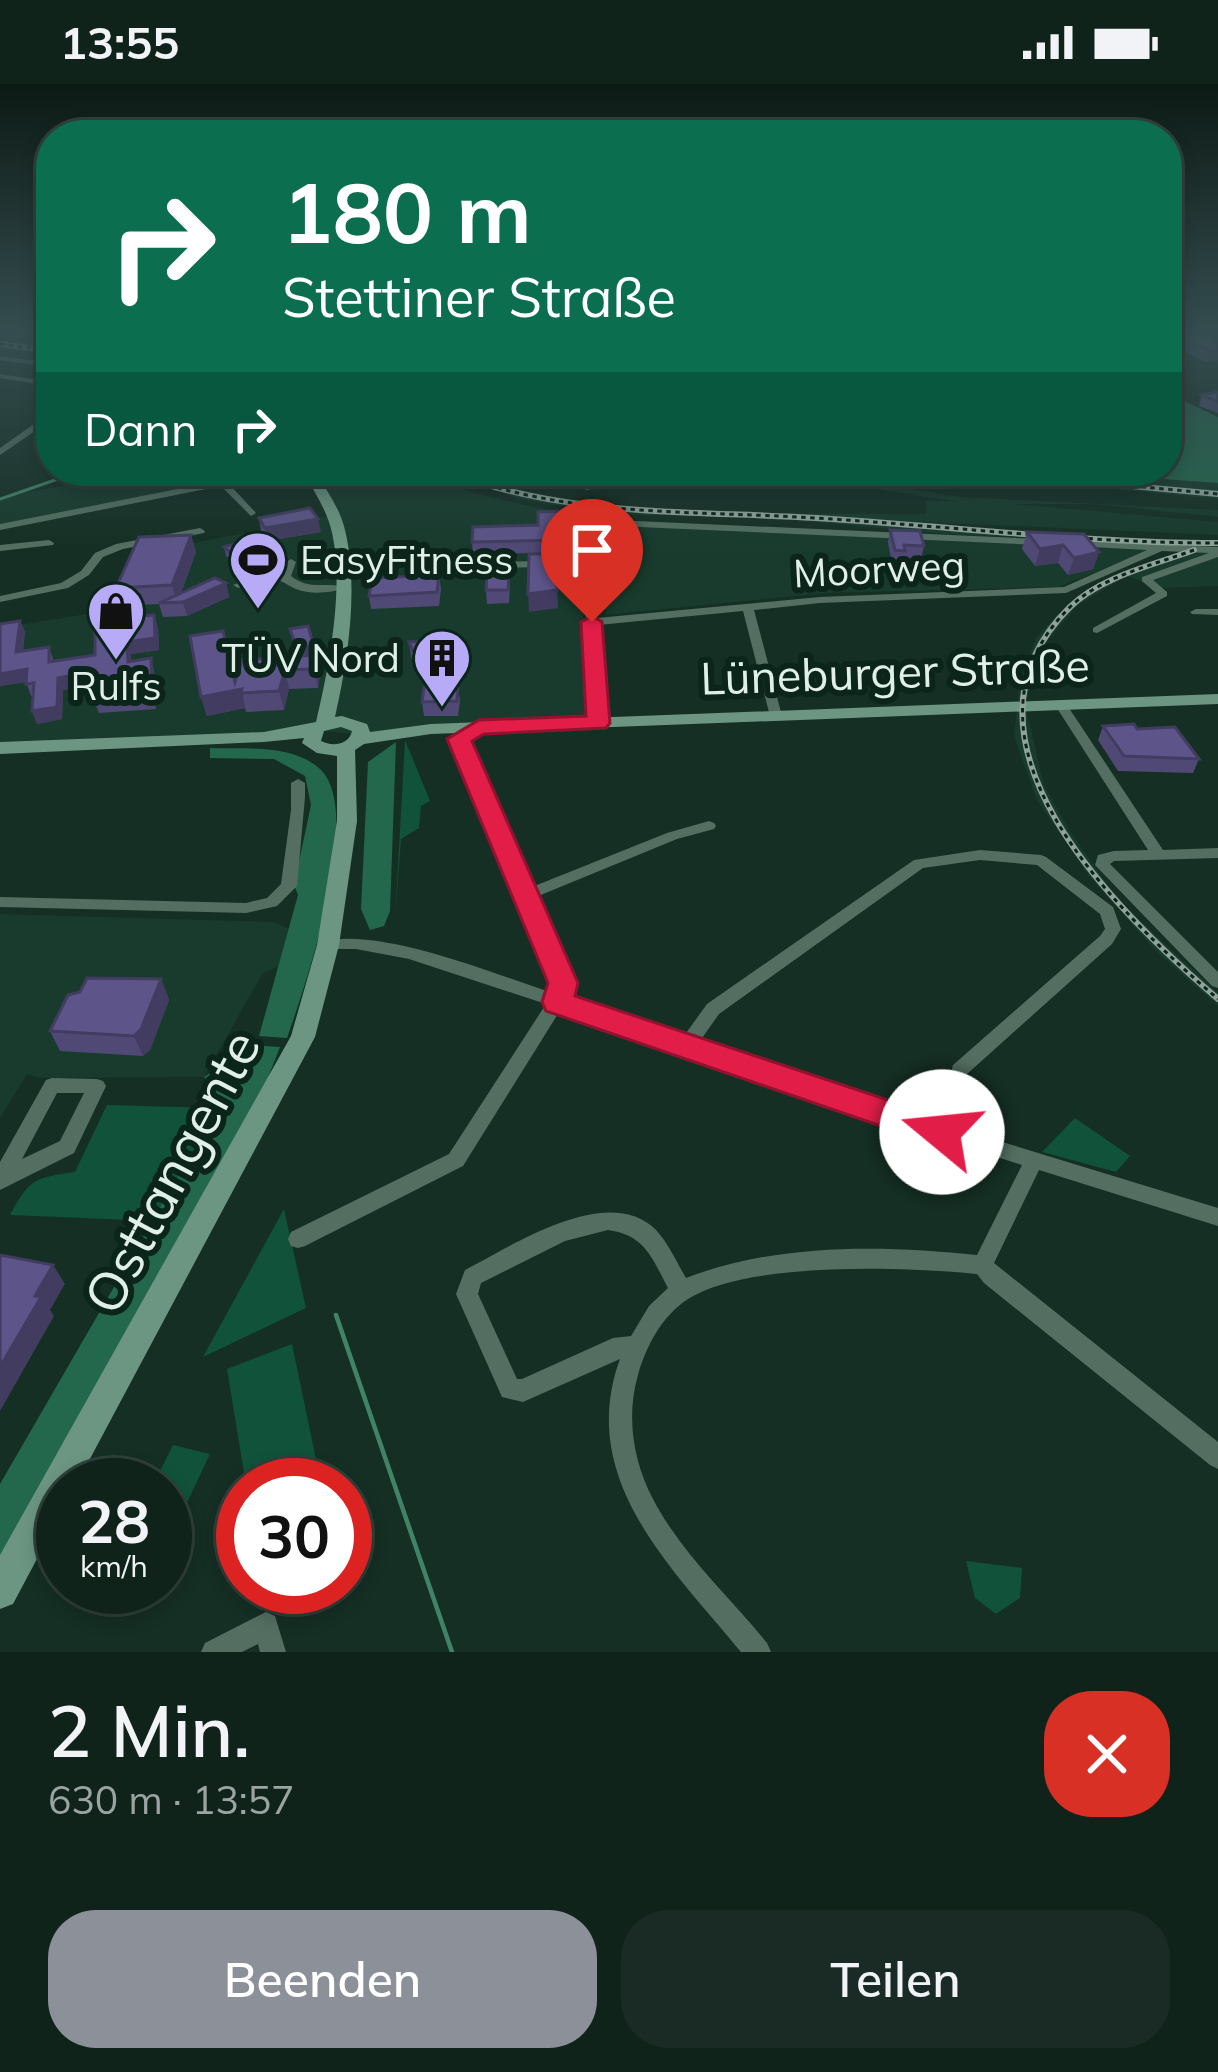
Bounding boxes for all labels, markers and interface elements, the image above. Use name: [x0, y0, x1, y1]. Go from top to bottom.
text: 13:55: [60, 14, 179, 70]
text: 180 m: [282, 159, 532, 264]
icon: right: [84, 168, 240, 324]
text: Stettiner Straße: [282, 263, 676, 331]
icon: right: [221, 396, 287, 462]
text: Dann: [84, 401, 197, 457]
pin: [541, 499, 643, 622]
icon: arrive: [559, 517, 625, 583]
sports icon: EasyFitness: [227, 529, 289, 611]
place label: EasyFitness: [300, 535, 513, 584]
street label: Moorweg: [792, 540, 966, 597]
shop icon: Rulfs: [85, 580, 147, 662]
building icon: TÜV Nord: [411, 627, 473, 709]
place label: TÜV Nord: [222, 633, 400, 682]
street label: Lüneburger Straße: [699, 636, 1091, 706]
place label: Rulfs: [70, 661, 162, 710]
street label: Osttangente: [68, 1018, 274, 1325]
position arrow: [879, 1069, 1005, 1195]
speed limit sign: 30: [216, 1458, 372, 1614]
text: 28: [78, 1483, 150, 1558]
text: km/h: [80, 1547, 148, 1585]
text: 2 Min.: [48, 1685, 250, 1775]
button: close: [1044, 1691, 1170, 1817]
text: 630 m · 13:57: [48, 1775, 294, 1824]
button: Beenden: [48, 1910, 597, 2048]
button: Teilen: [621, 1910, 1170, 2048]

